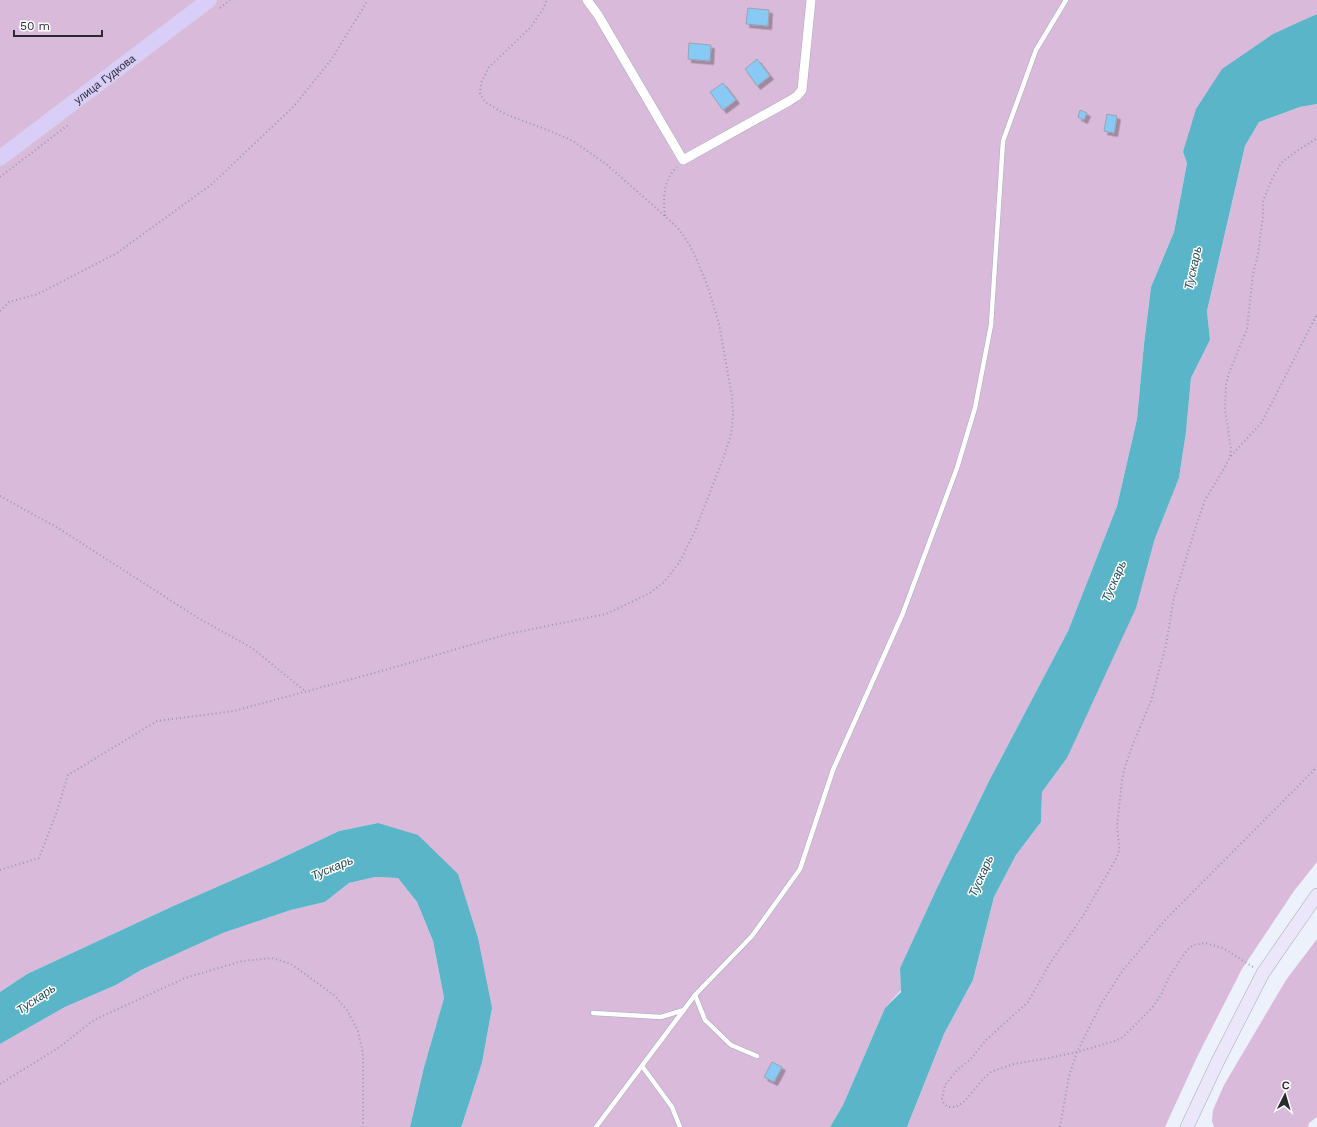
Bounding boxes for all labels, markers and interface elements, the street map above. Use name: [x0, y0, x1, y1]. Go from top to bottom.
scale bar: [14, 12, 102, 38]
text: 50 m: [20, 19, 50, 33]
street label: улица Гудкова: [71, 51, 139, 107]
water label: Тускарь: [1182, 245, 1204, 291]
water label: Тускарь: [1099, 558, 1129, 604]
water label: Тускарь: [309, 853, 355, 883]
water label: Тускарь: [966, 853, 996, 899]
water label: Тускарь: [14, 981, 58, 1017]
north arrow: [1265, 1075, 1305, 1115]
text: С: [1281, 1079, 1290, 1092]

